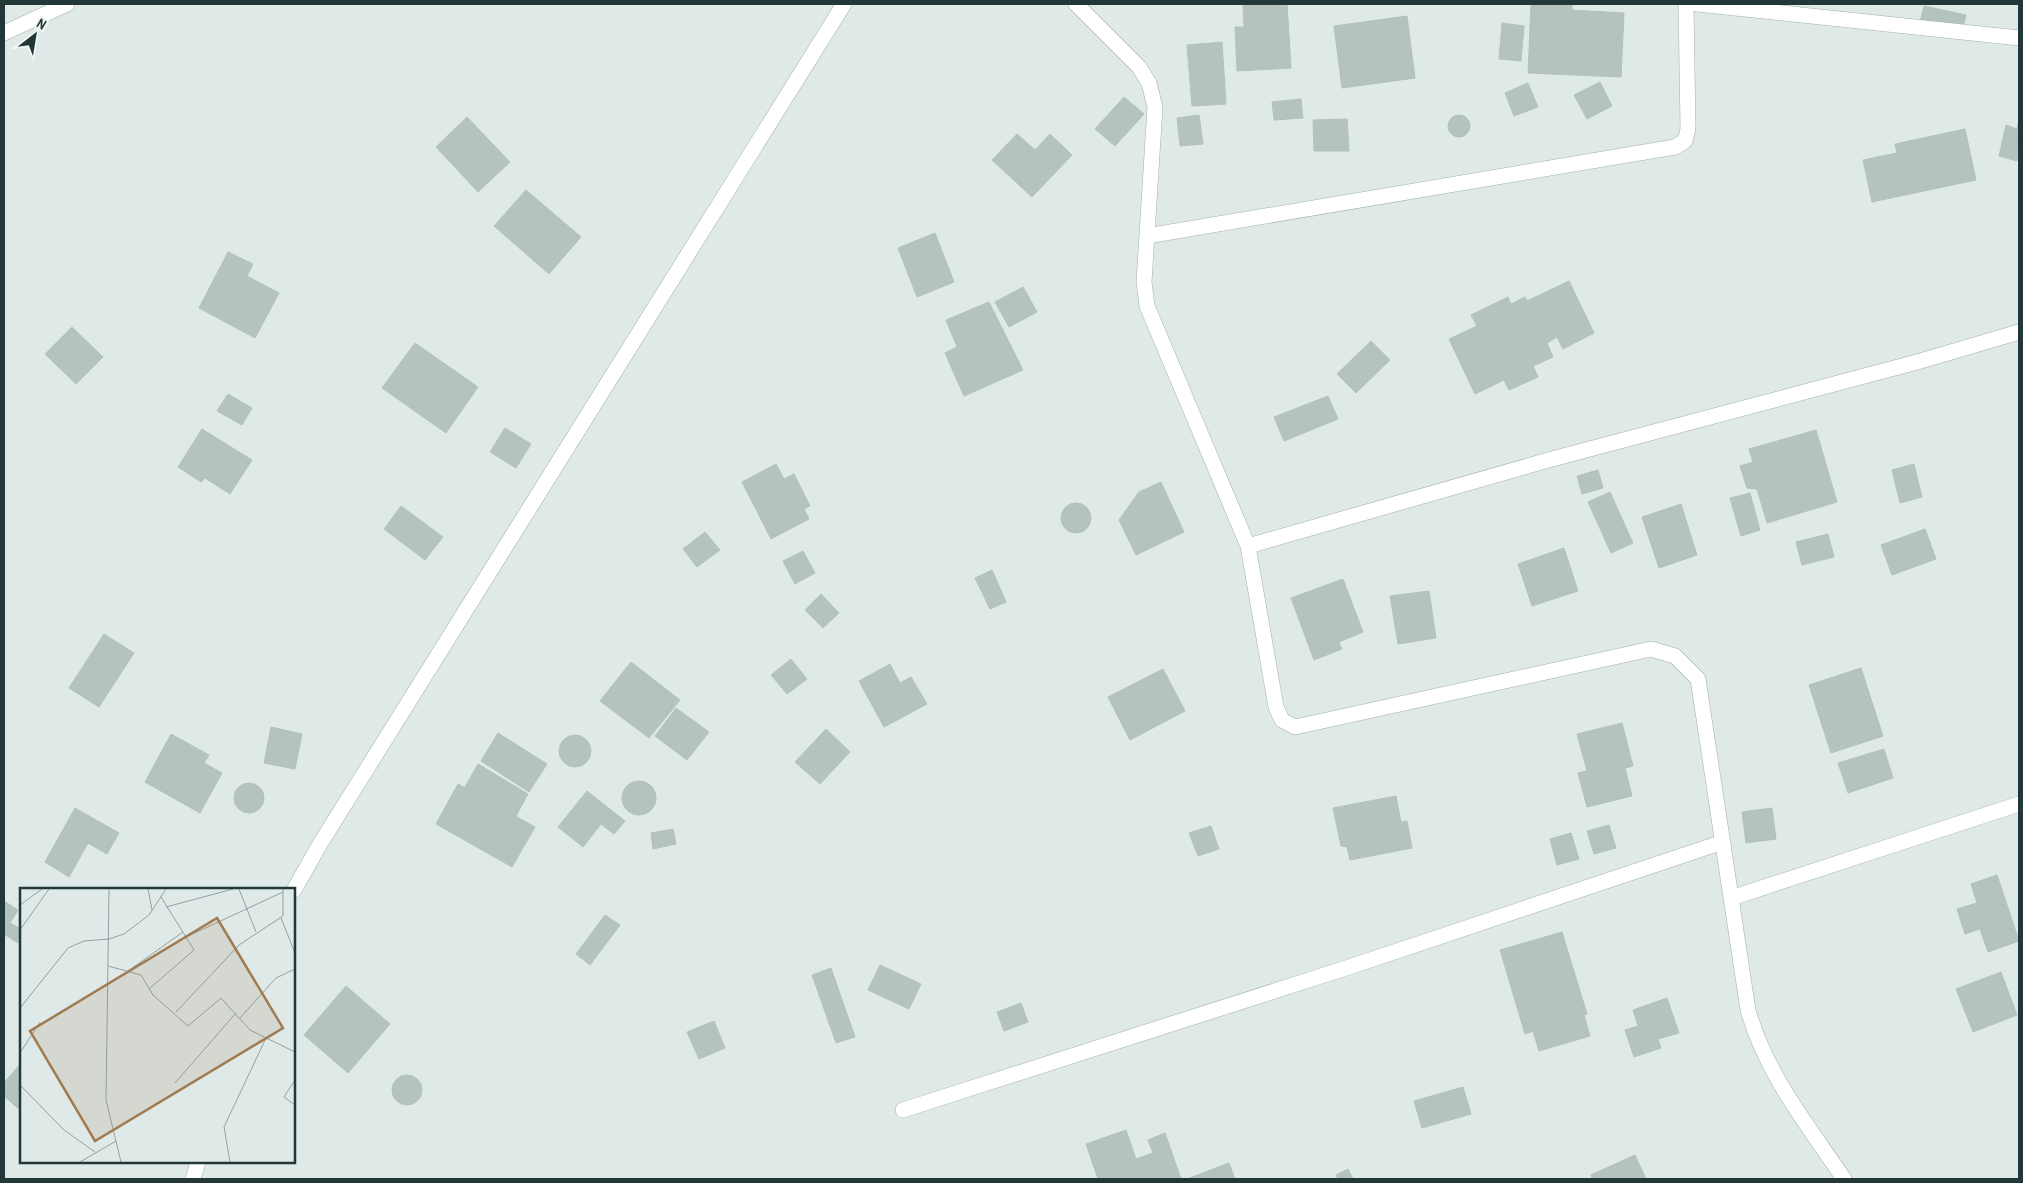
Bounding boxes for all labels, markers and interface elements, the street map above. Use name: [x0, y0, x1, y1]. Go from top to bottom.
north arrow: [10, 10, 60, 60]
text: N: [34, 14, 50, 34]
inset map: [20, 888, 295, 1163]

